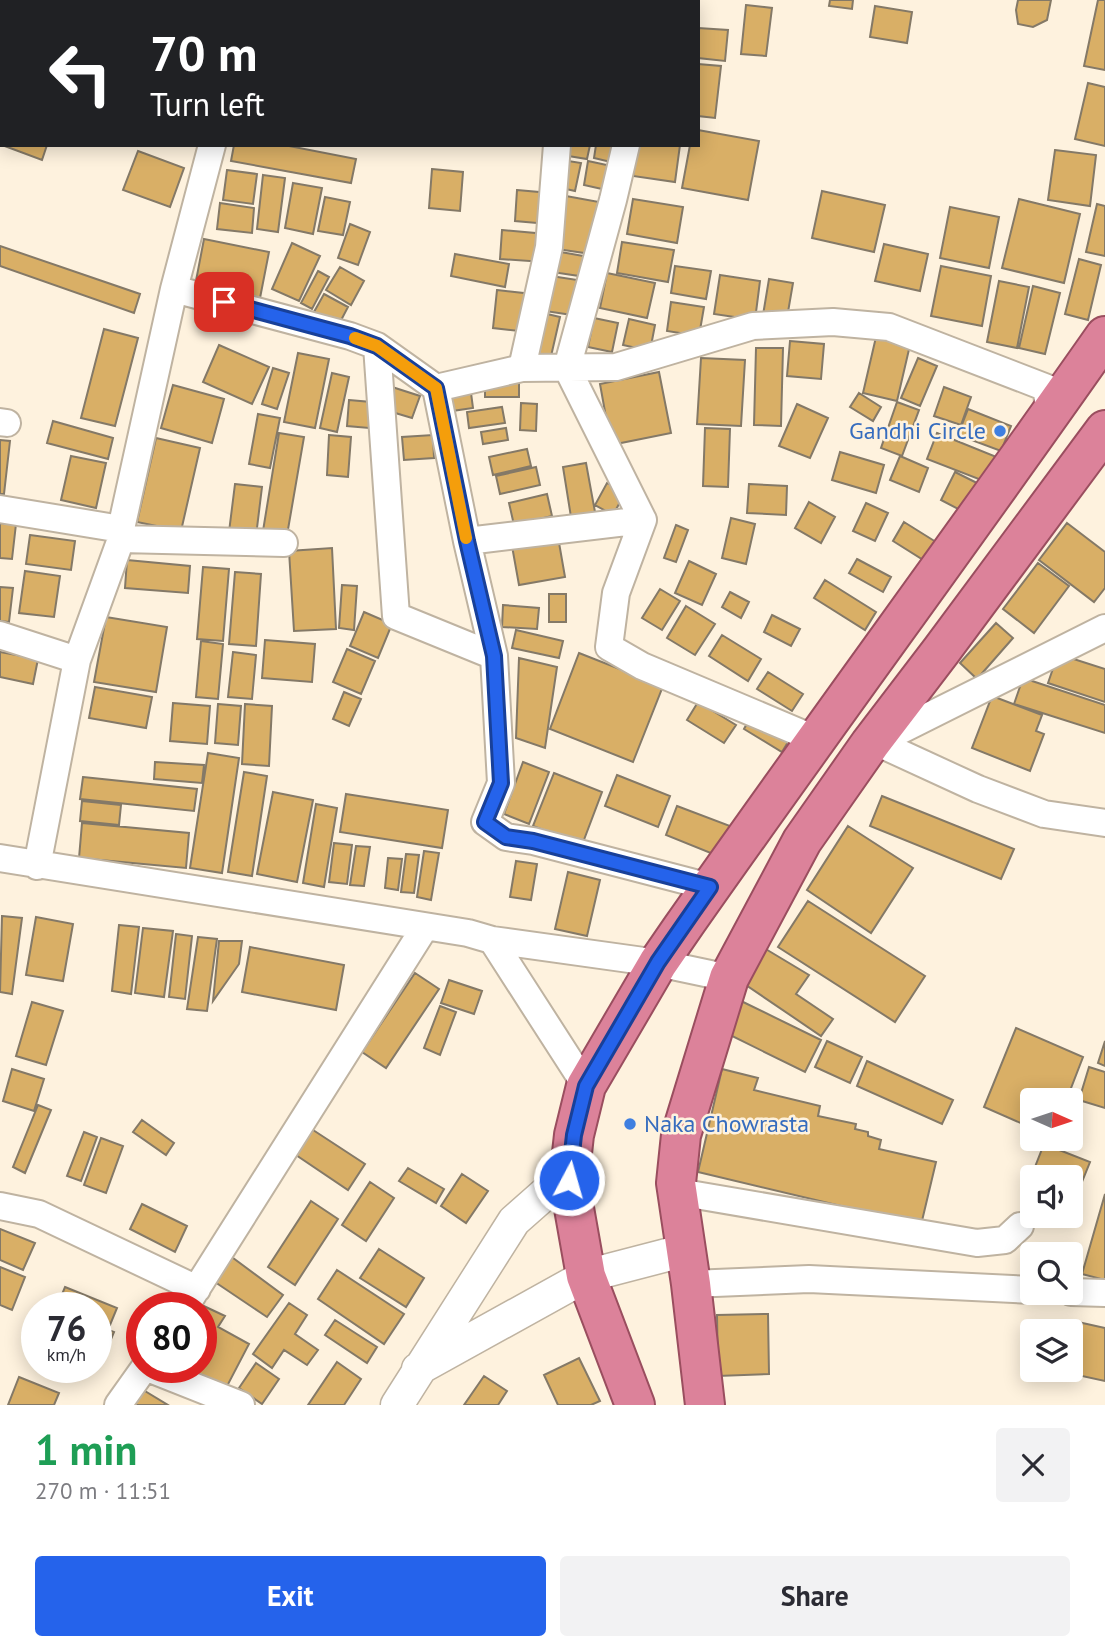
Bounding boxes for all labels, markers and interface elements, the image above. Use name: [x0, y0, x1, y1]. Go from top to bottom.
text: 70 m: [150, 21, 257, 85]
icon: left: [35, 28, 126, 119]
text: Turn left: [150, 83, 265, 125]
pin: [194, 272, 254, 332]
icon: arrive: [205, 283, 243, 321]
place label: Gandhi Circle: [849, 415, 986, 446]
marker: Gandhi Circle: [992, 423, 1008, 439]
north arrow: [1020, 1088, 1083, 1152]
map controls: [1020, 1088, 1083, 1382]
place label: Naka Chowrasta: [644, 1108, 809, 1139]
marker: Naka Chowrasta: [622, 1116, 638, 1132]
position arrow: [532, 1143, 606, 1217]
button: sound: [1020, 1165, 1083, 1228]
button: search: [1020, 1242, 1083, 1305]
speed limit sign: 80: [126, 1292, 217, 1383]
text: 76: [47, 1305, 86, 1351]
button: layers: [1020, 1319, 1083, 1382]
text: km/h: [47, 1343, 86, 1366]
text: 1 min: [35, 1422, 137, 1477]
button: close: [996, 1428, 1070, 1502]
text: 270 m · 11:51: [35, 1476, 171, 1505]
button: Exit: [35, 1556, 546, 1636]
button: Share: [560, 1556, 1070, 1636]

